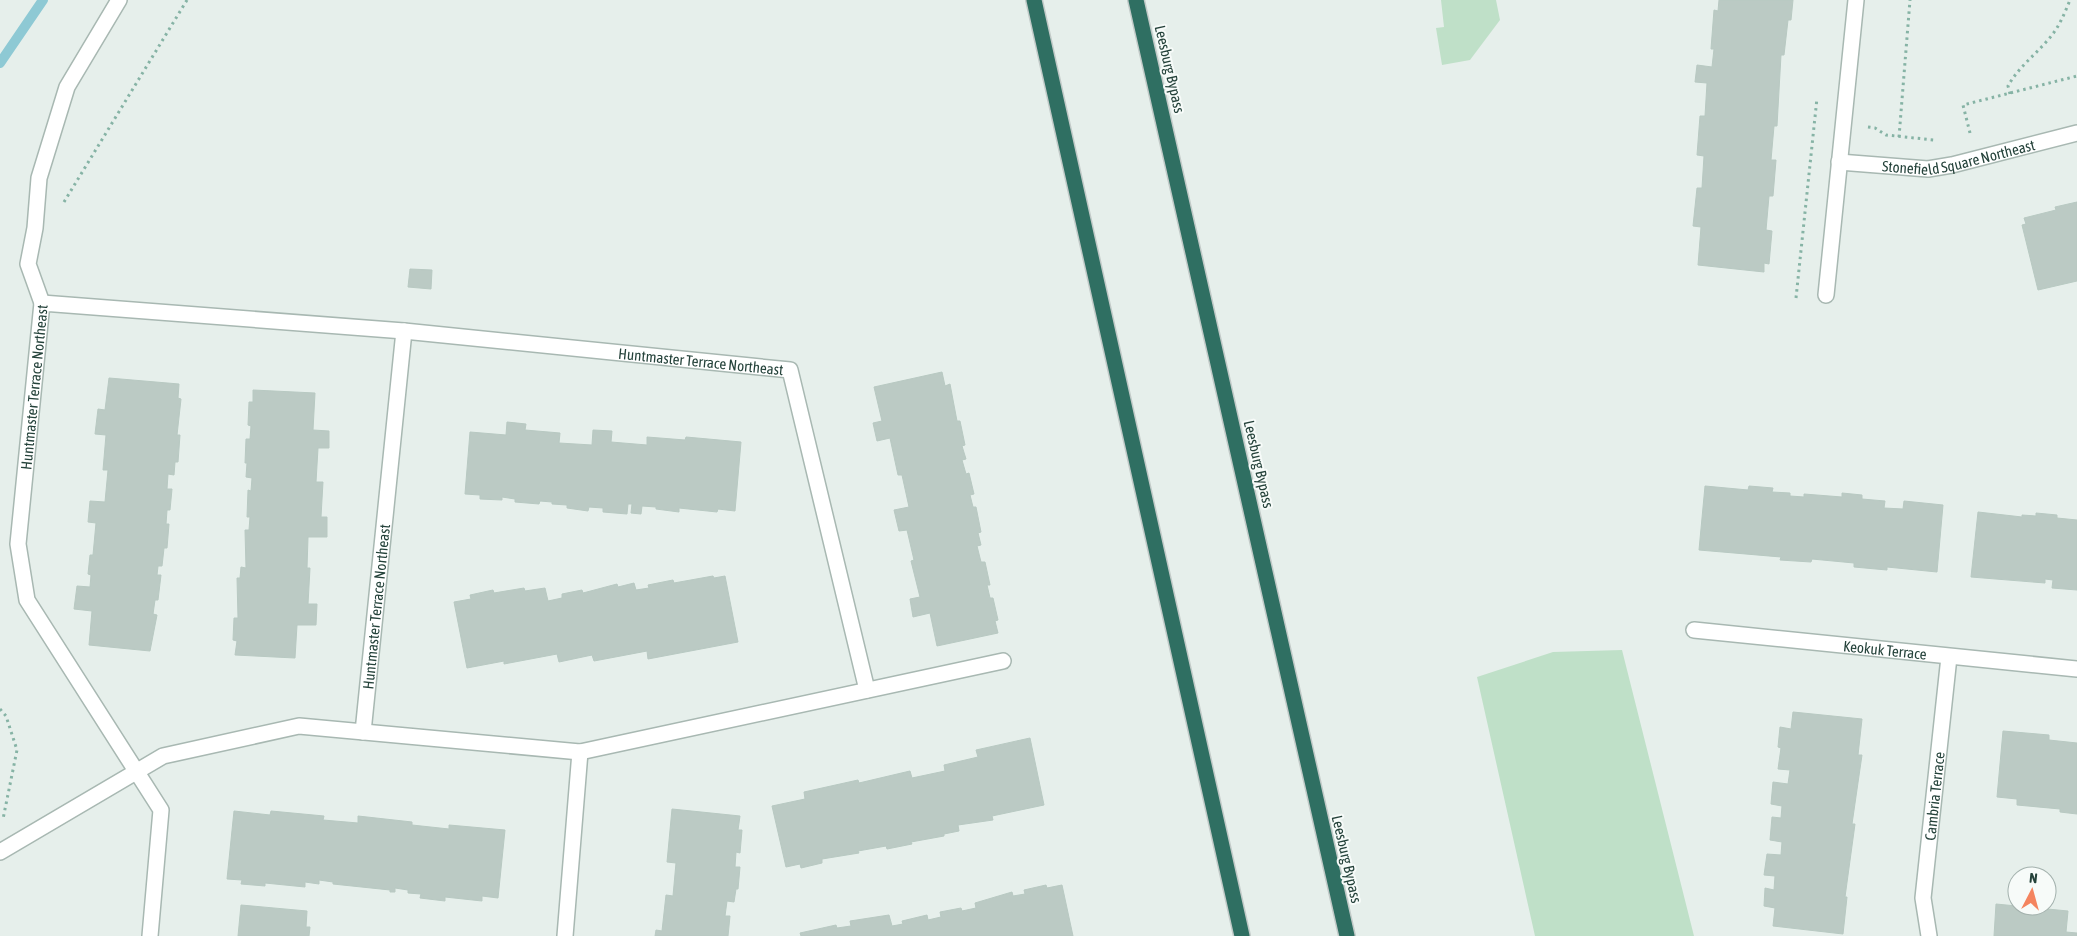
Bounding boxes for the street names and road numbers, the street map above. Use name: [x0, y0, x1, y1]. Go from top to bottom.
street label: Leesburg Bypass: [1152, 24, 1188, 114]
street label: Stonefield Square Northeast: [1882, 136, 2036, 177]
street label: Huntmaster Terrace Northeast: [17, 304, 50, 470]
street label: Huntmaster Terrace Northeast: [618, 344, 784, 378]
street label: Leesburg Bypass: [1241, 419, 1277, 509]
street label: Huntmaster Terrace Northeast: [359, 523, 393, 690]
street label: Keokuk Terrace: [1842, 637, 1928, 662]
street label: Cambria Terrace: [1921, 751, 1947, 841]
street label: Leesburg Bypass: [1329, 814, 1365, 904]

